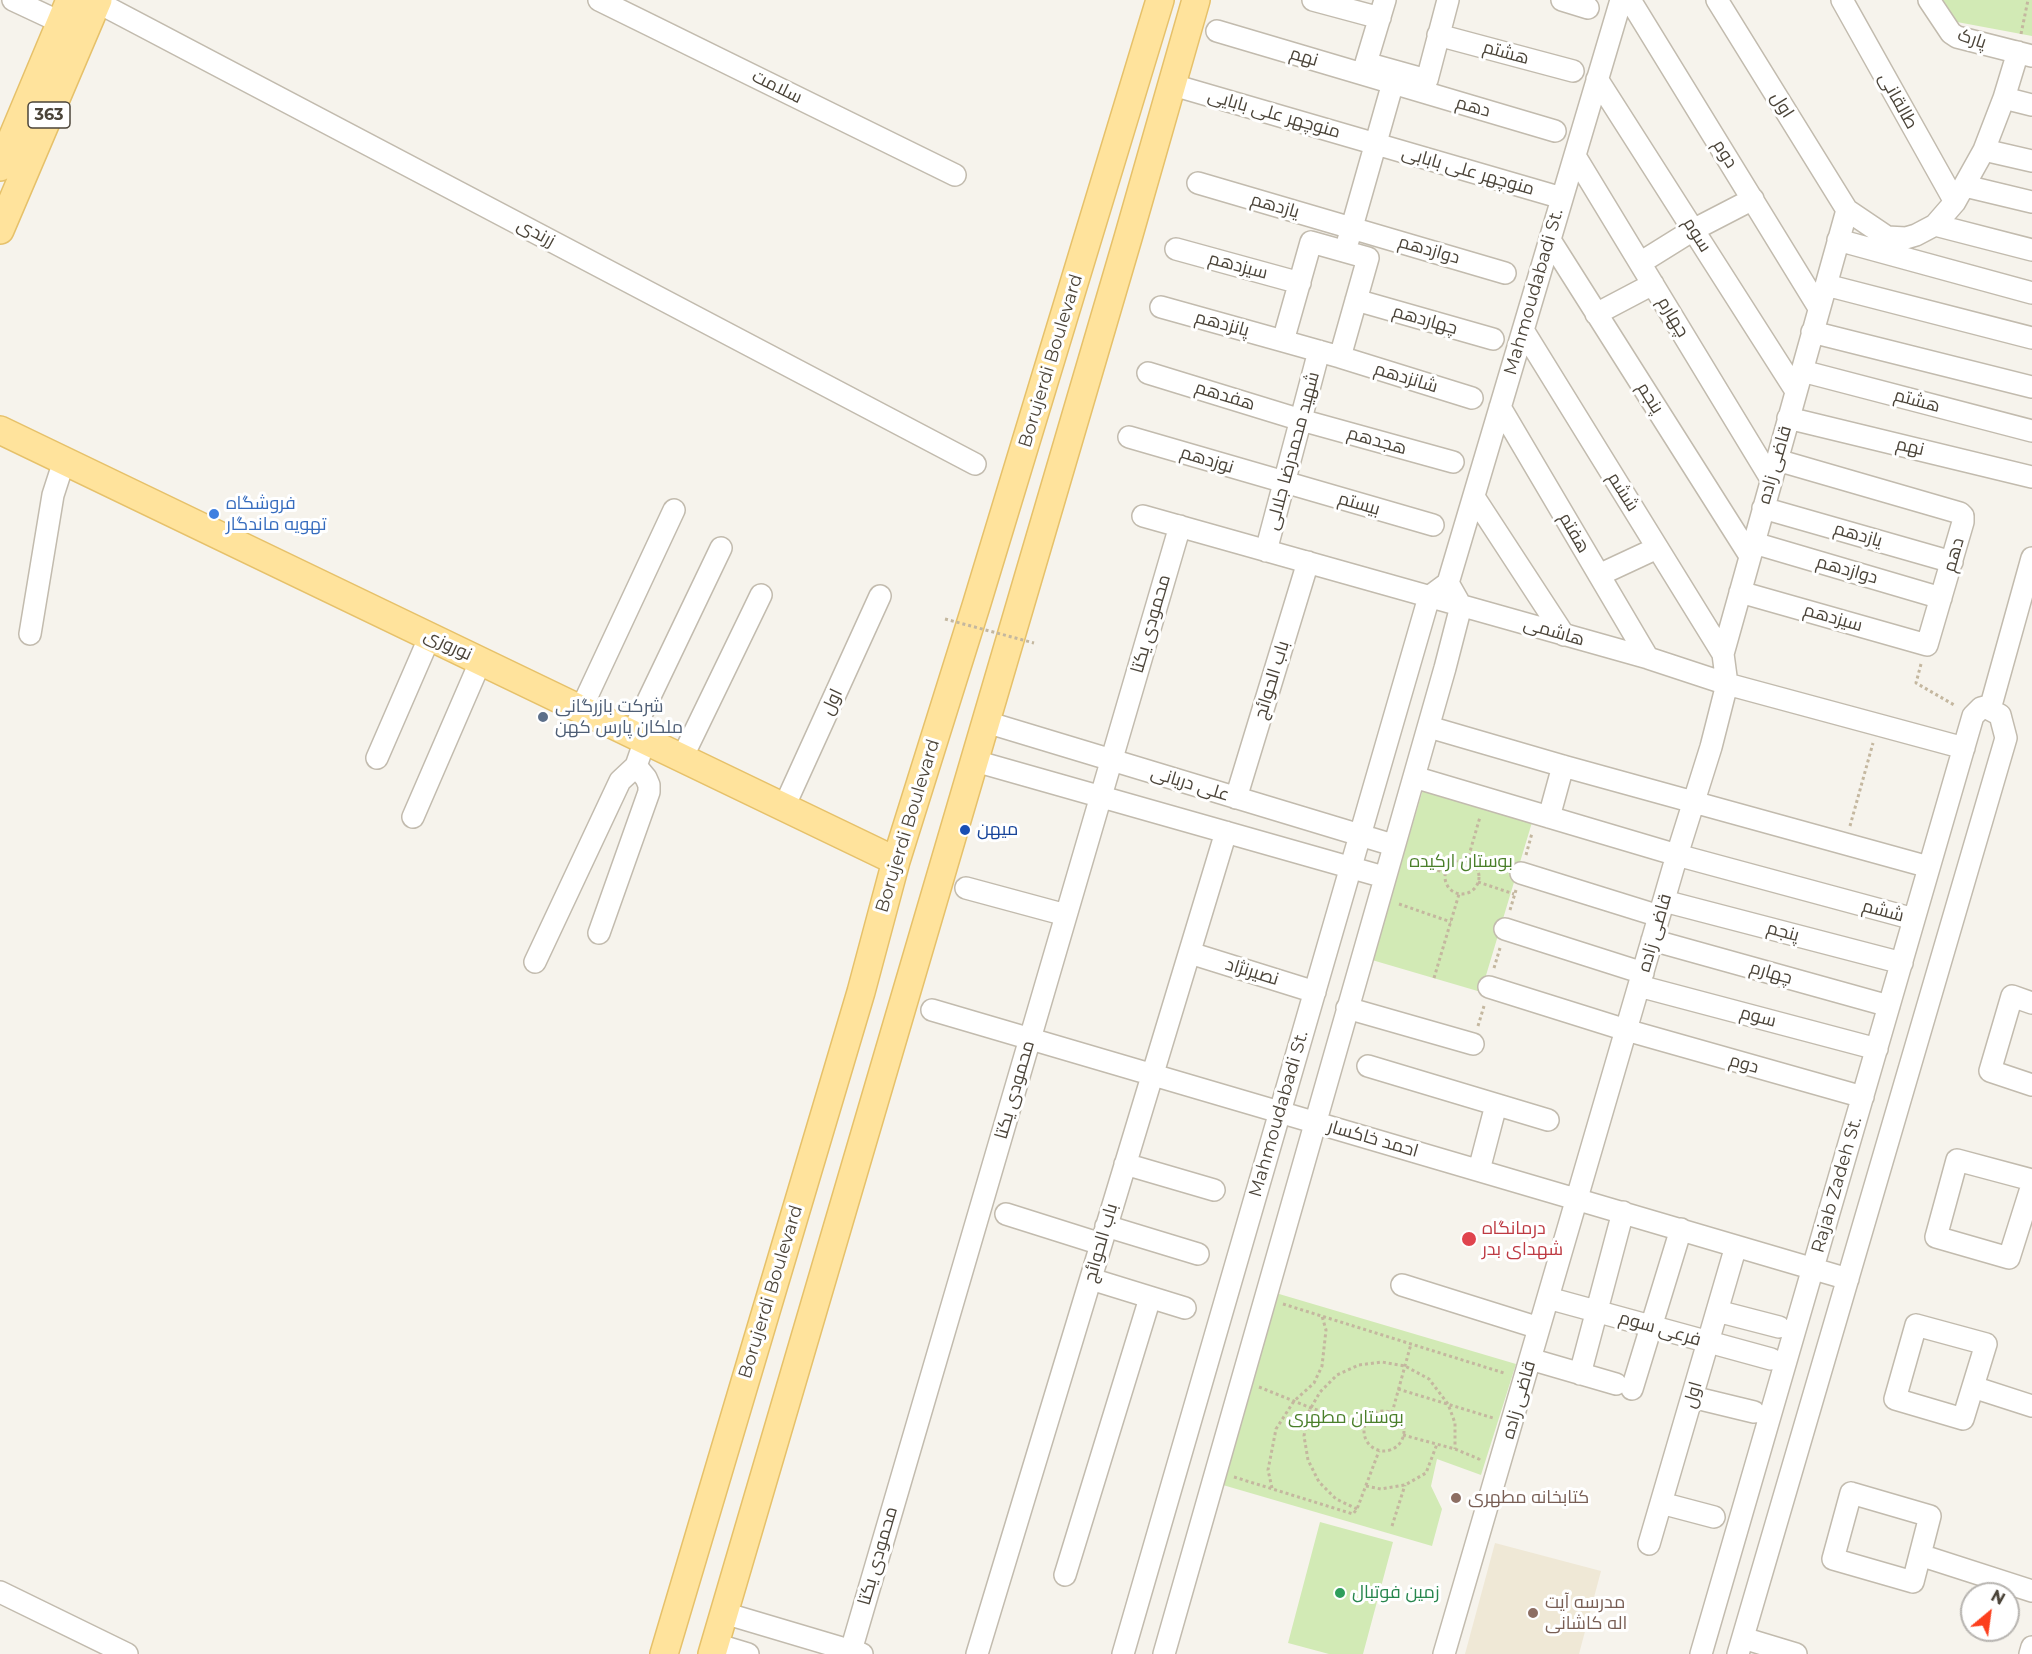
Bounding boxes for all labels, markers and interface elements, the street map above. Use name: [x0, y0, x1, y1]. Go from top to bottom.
street label: پارک: [1955, 24, 1989, 54]
street label: هشتم: [1481, 36, 1531, 70]
street label: نهم: [1287, 42, 1321, 72]
street label: سلامت: [748, 66, 806, 108]
street label: طالقانی: [1874, 69, 1922, 133]
street label: منوچهر علی بابایی: [1205, 85, 1343, 143]
street label: اول: [1766, 88, 1798, 122]
street label: دهم: [1453, 92, 1493, 122]
road number: 363: [28, 102, 70, 128]
street label: دوم: [1708, 136, 1742, 172]
street label: منوچهر علی بابابی: [1399, 142, 1537, 200]
street label: یازدهم: [1248, 189, 1302, 223]
street label: Mahmoudabadi St.: [1500, 206, 1568, 378]
street label: زرندی: [513, 214, 559, 252]
street label: سوم: [1678, 214, 1716, 256]
street label: دوازدهم: [1396, 231, 1462, 269]
street label: سیزدهم: [1206, 248, 1270, 284]
street label: Borujerdi Boulevard: [1014, 272, 1088, 450]
street label: چهارم: [1653, 293, 1693, 341]
street label: چهاردهم: [1390, 300, 1460, 340]
street label: پانزدهم: [1193, 306, 1251, 342]
street label: شانزدهم: [1372, 358, 1440, 398]
street label: شهید محمدرضا جلالی: [1261, 369, 1325, 533]
street label: هفدهم: [1192, 377, 1258, 415]
street label: پنجم: [1632, 378, 1668, 418]
street label: هشتم: [1892, 384, 1942, 418]
street label: هجدهم: [1345, 422, 1409, 460]
street label: قاضی زاده: [1754, 423, 1796, 507]
street label: نهم: [1894, 433, 1926, 461]
street label: نوزدهم: [1178, 442, 1236, 478]
street label: ششم: [1603, 468, 1643, 516]
street label: بیستم: [1335, 488, 1383, 520]
place label: فروشگاه تهویه ماندگار: [226, 493, 327, 536]
marker: فروشگاه تهویه ماندگار: [207, 507, 221, 521]
street label: هفتم: [1554, 509, 1594, 557]
street label: یازدهم: [1831, 518, 1885, 552]
street label: دهم: [1939, 535, 1969, 575]
street label: دوازدهم: [1814, 551, 1880, 589]
street label: محمودی یکتا: [1127, 572, 1175, 676]
street label: سیزدهم: [1801, 599, 1865, 637]
street label: هاشمی: [1521, 613, 1587, 651]
street label: نوروزی: [420, 625, 476, 665]
street label: باب الحوائج: [1250, 638, 1294, 722]
street label: اول: [817, 685, 847, 719]
place label: شرکت بازرگانی ملکان پارس کهن: [555, 696, 683, 738]
marker: شرکت بازرگانی ملکان پارس کهن: [536, 710, 550, 724]
street label: Borujerdi Boulevard: [871, 737, 945, 915]
street label: علی دریانی: [1148, 762, 1232, 806]
place label: میهن: [977, 819, 1018, 841]
marker: میهن: [958, 823, 972, 837]
park label: بوستان ارکیده: [1409, 851, 1513, 873]
street label: قاضی زاده: [1634, 891, 1676, 975]
street label: ششم: [1860, 895, 1906, 927]
street label: پنجم: [1764, 917, 1802, 947]
street label: نصیرنژاد: [1223, 954, 1281, 990]
street label: چهارم: [1747, 957, 1795, 989]
street label: سوم: [1738, 1002, 1778, 1032]
street label: Mahmoudabadi St.: [1245, 1028, 1313, 1200]
street label: محمودی یکتا: [991, 1038, 1039, 1142]
street label: دوم: [1727, 1050, 1761, 1078]
street label: Rajab Zadeh St.: [1807, 1114, 1867, 1256]
street label: احمد خاکسار: [1325, 1116, 1421, 1162]
street label: باب الحوائج: [1079, 1201, 1123, 1285]
street label: Borujerdi Boulevard: [734, 1203, 808, 1381]
place label: درمانگاه شهدای بدر: [1482, 1218, 1563, 1260]
marker: درمانگاه شهدای بدر: [1460, 1230, 1478, 1248]
street label: فرعی سوم: [1617, 1307, 1703, 1351]
street label: قاضی زاده: [1498, 1358, 1540, 1442]
street label: اول: [1679, 1379, 1707, 1411]
park label: بوستان مطهری: [1288, 1407, 1404, 1429]
place label: کتابخانه مطهری: [1468, 1487, 1589, 1509]
marker: کتابخانه مطهری: [1449, 1491, 1463, 1505]
street label: محمودی یکتا: [854, 1504, 902, 1608]
place label: زمین فوتبال: [1352, 1582, 1440, 1604]
north arrow: [1960, 1582, 2020, 1642]
marker: زمین فوتبال: [1333, 1586, 1347, 1600]
text: N: [1988, 1586, 2008, 1609]
place label: مدرسه آیت اله کاشانی: [1545, 1592, 1627, 1634]
marker: مدرسه آیت اله کاشانی: [1526, 1606, 1540, 1620]

